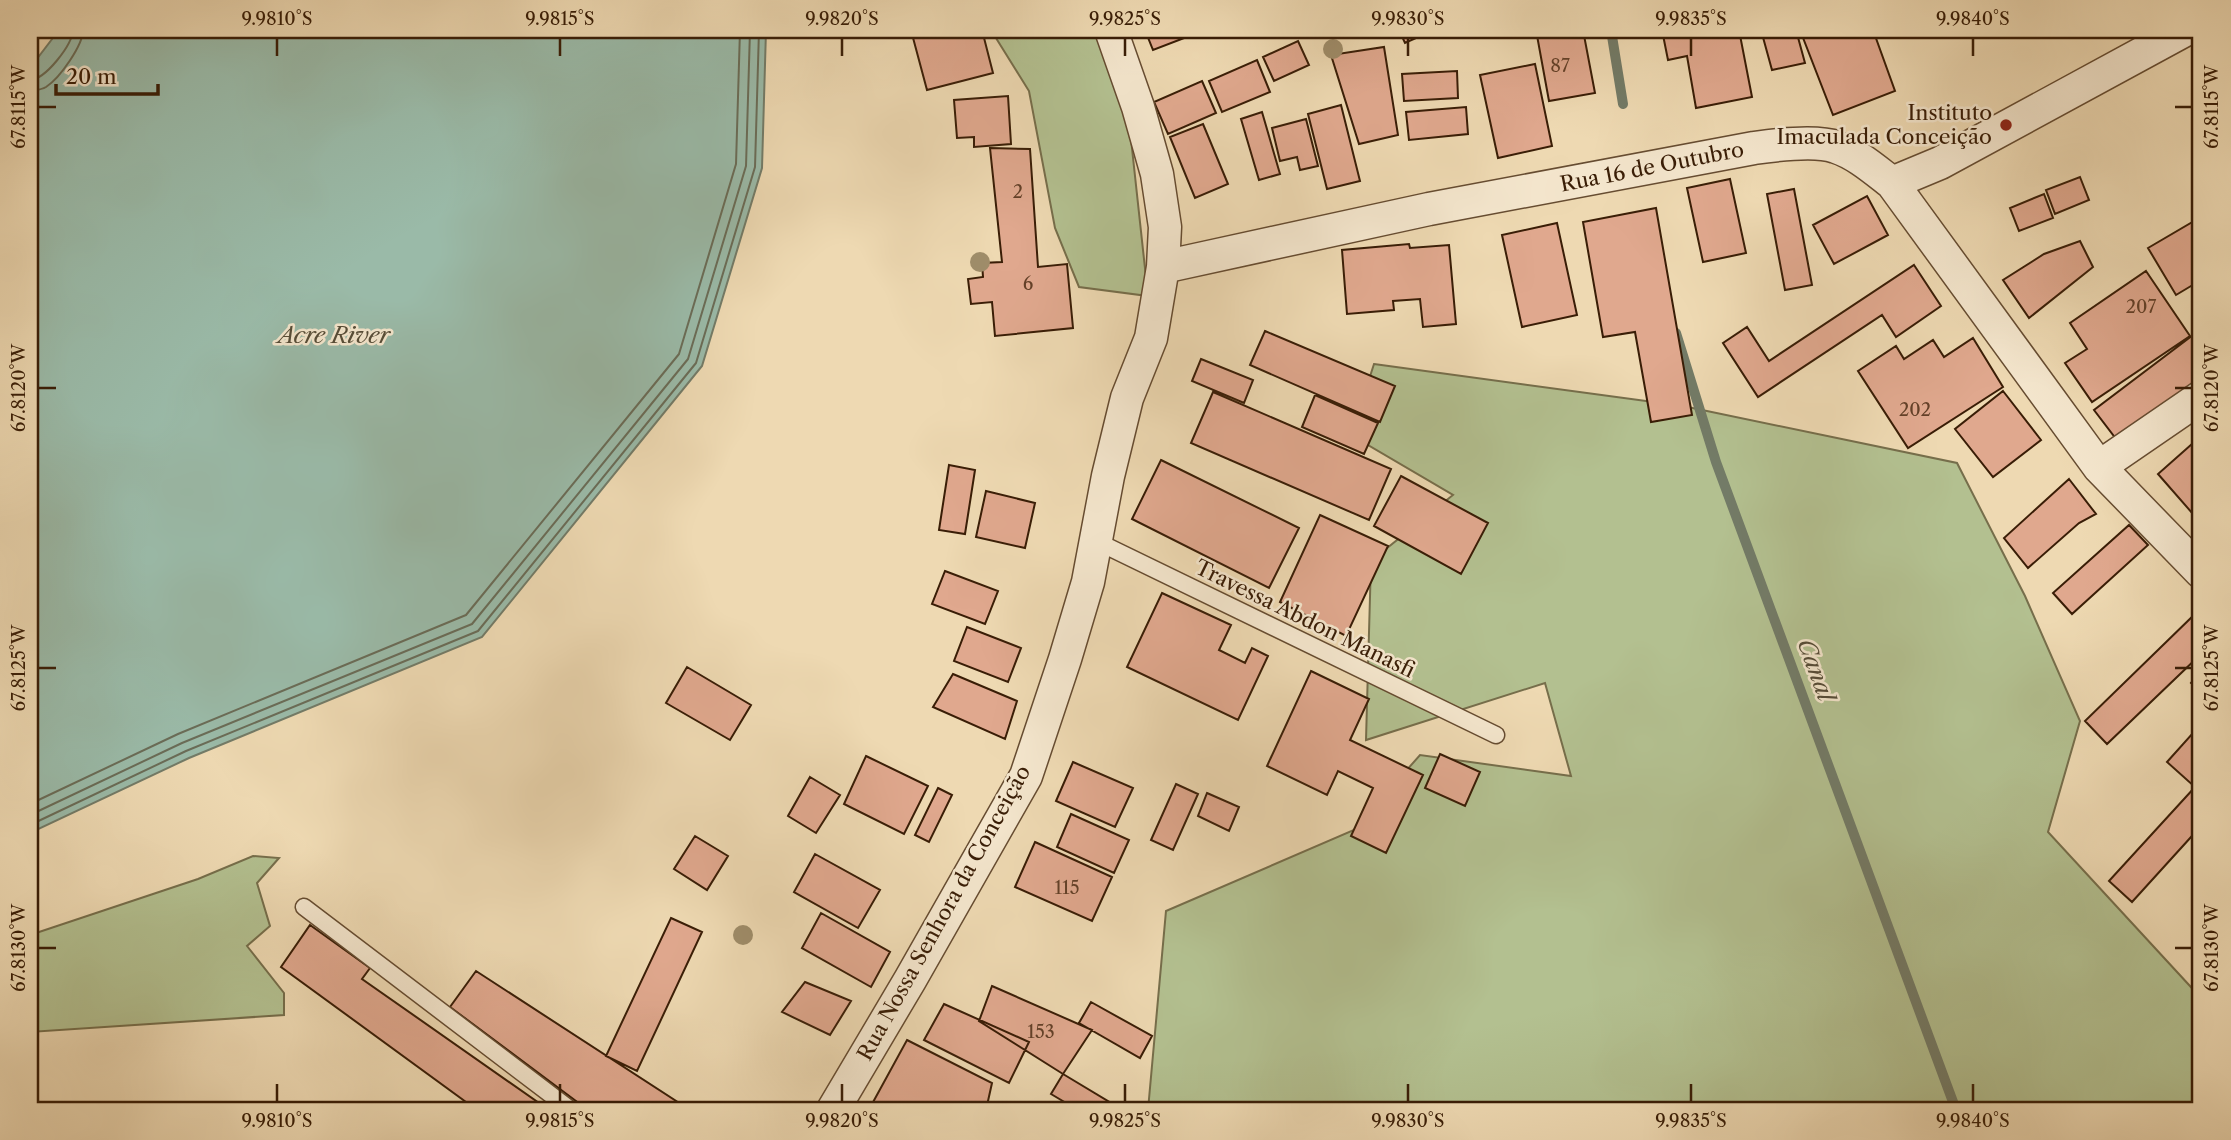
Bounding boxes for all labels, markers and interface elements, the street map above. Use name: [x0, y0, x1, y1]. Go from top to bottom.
text: 9.9810°S: [242, 8, 312, 30]
text: 9.9815°S: [525, 8, 595, 30]
text: 9.9820°S: [805, 8, 879, 30]
text: 9.9825°S: [1089, 8, 1161, 30]
text: 9.9830°S: [1371, 8, 1445, 30]
text: 9.9835°S: [1655, 8, 1727, 30]
text: 9.9840°S: [1936, 8, 2010, 30]
scale bar: [56, 52, 158, 96]
house number: 87: [1550, 55, 1570, 77]
text: 67.8115°W: [8, 64, 30, 149]
text: 20 m: [66, 64, 117, 89]
text: 67.8115°W: [2201, 64, 2223, 149]
place label: Instituto Imaculada Conceição: [1776, 100, 1992, 149]
marker: Instituto Imaculada Conceição: [1998, 117, 2014, 133]
street label: Rua 16 de Outubro: [1558, 136, 1746, 197]
house number: 2: [1013, 181, 1023, 203]
house number: 6: [1023, 273, 1033, 295]
house number: 207: [2126, 296, 2156, 318]
water label: Acre River: [275, 321, 392, 349]
text: 67.8120°W: [8, 342, 30, 432]
text: 67.8120°W: [2201, 342, 2223, 432]
house number: 202: [1899, 399, 1931, 421]
street label: Travessa Abdon Manasfi: [1191, 554, 1419, 683]
text: 67.8125°W: [8, 623, 30, 712]
text: 67.8125°W: [2201, 623, 2223, 712]
water label: Canal: [1792, 635, 1841, 708]
street label: Rua Nossa Senhora da Conceição: [852, 761, 1035, 1065]
house number: 115: [1055, 877, 1079, 899]
text: 67.8130°W: [8, 903, 30, 992]
text: 67.8130°W: [2201, 903, 2223, 992]
house number: 153: [1027, 1021, 1055, 1043]
text: 9.9810°S: [242, 1110, 312, 1132]
text: 9.9815°S: [525, 1110, 595, 1132]
text: 9.9820°S: [805, 1110, 879, 1132]
text: 9.9825°S: [1089, 1110, 1161, 1132]
text: 9.9830°S: [1371, 1110, 1445, 1132]
text: 9.9835°S: [1655, 1110, 1727, 1132]
text: 9.9840°S: [1936, 1110, 2010, 1132]

